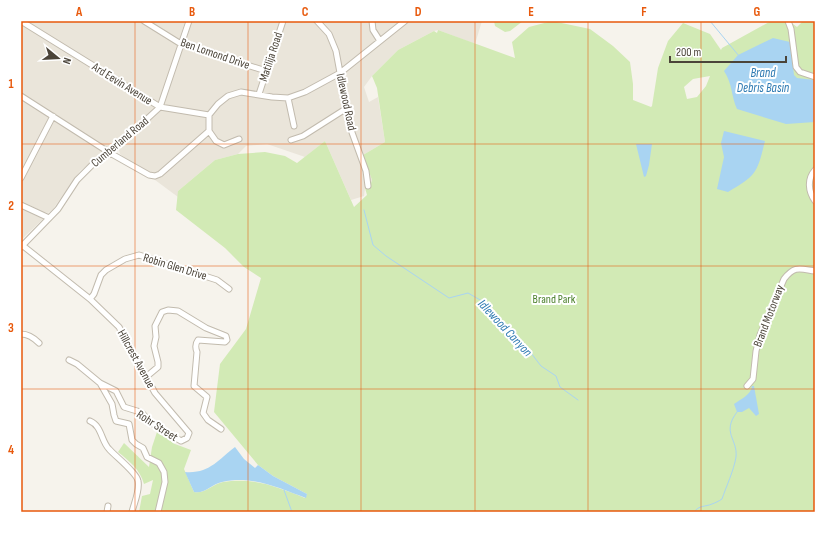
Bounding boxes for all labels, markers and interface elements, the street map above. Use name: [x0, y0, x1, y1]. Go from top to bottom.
text: A: [75, 4, 83, 20]
text: B: [189, 4, 195, 20]
text: C: [302, 4, 309, 20]
text: D: [415, 4, 422, 20]
text: E: [528, 4, 534, 20]
text: F: [641, 4, 647, 20]
text: G: [754, 4, 761, 20]
street label: Matilija Road: [256, 30, 286, 84]
street label: Ben Lomond Drive: [178, 35, 252, 73]
north arrow: [38, 38, 78, 78]
scale bar: [670, 38, 786, 64]
text: 200 m: [676, 45, 702, 60]
text: N: [60, 56, 74, 66]
street label: Ard Eevin Avenue: [88, 59, 155, 109]
water label: Brand Debris Basin: [737, 65, 790, 96]
street label: Idlewood Road: [333, 72, 359, 132]
text: 1: [8, 76, 14, 92]
street label: Cumberland Road: [88, 114, 152, 170]
text: 2: [8, 198, 14, 214]
street label: Robin Glen Drive: [141, 250, 209, 284]
street label: Brand Motorway: [750, 282, 788, 349]
park label: Brand Park: [533, 292, 576, 307]
water label: Idlewood Canyon: [474, 296, 536, 360]
text: 3: [8, 320, 14, 336]
street label: Hillcrest Avenue: [114, 327, 158, 391]
street label: Rohr Street: [134, 407, 181, 445]
text: 4: [8, 442, 14, 458]

